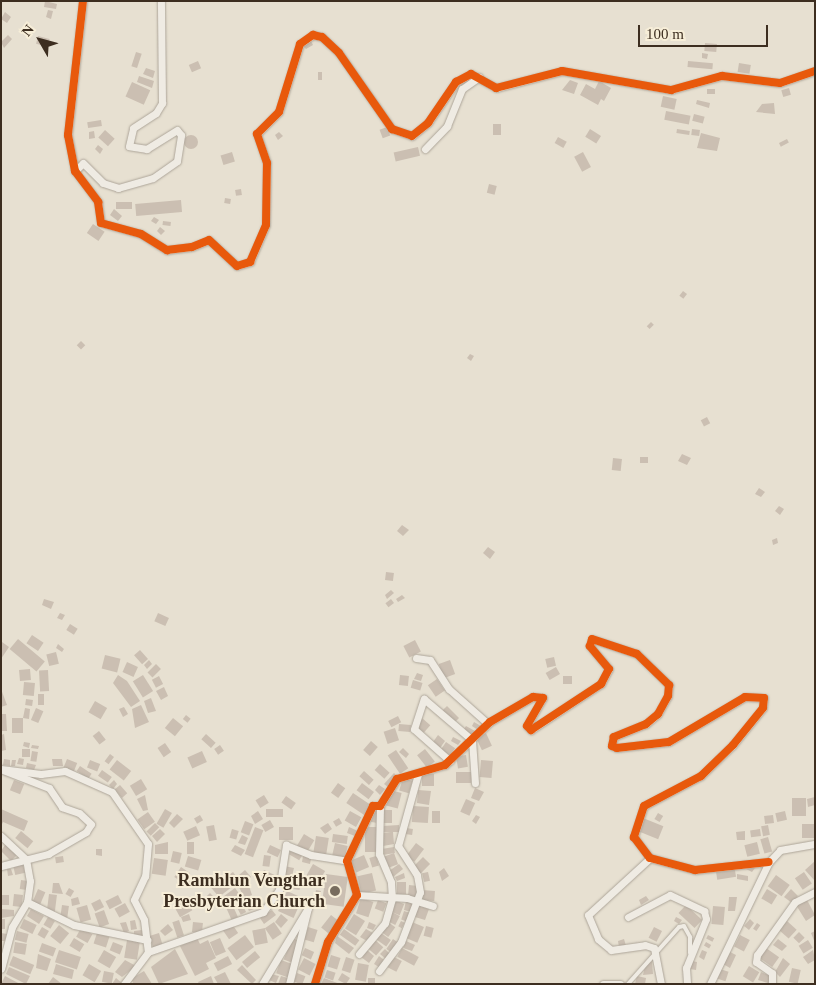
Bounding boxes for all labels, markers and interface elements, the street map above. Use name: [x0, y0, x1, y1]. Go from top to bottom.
north arrow: [15, 15, 65, 65]
scale bar: [641, 15, 771, 47]
text: N: [19, 22, 37, 39]
text: 100 m: [646, 26, 684, 42]
place label: Ramhlun Vengthar Presbyterian Church: [163, 870, 325, 912]
marker: Ramhlun Vengthar Presbyterian Church: [329, 885, 341, 897]

